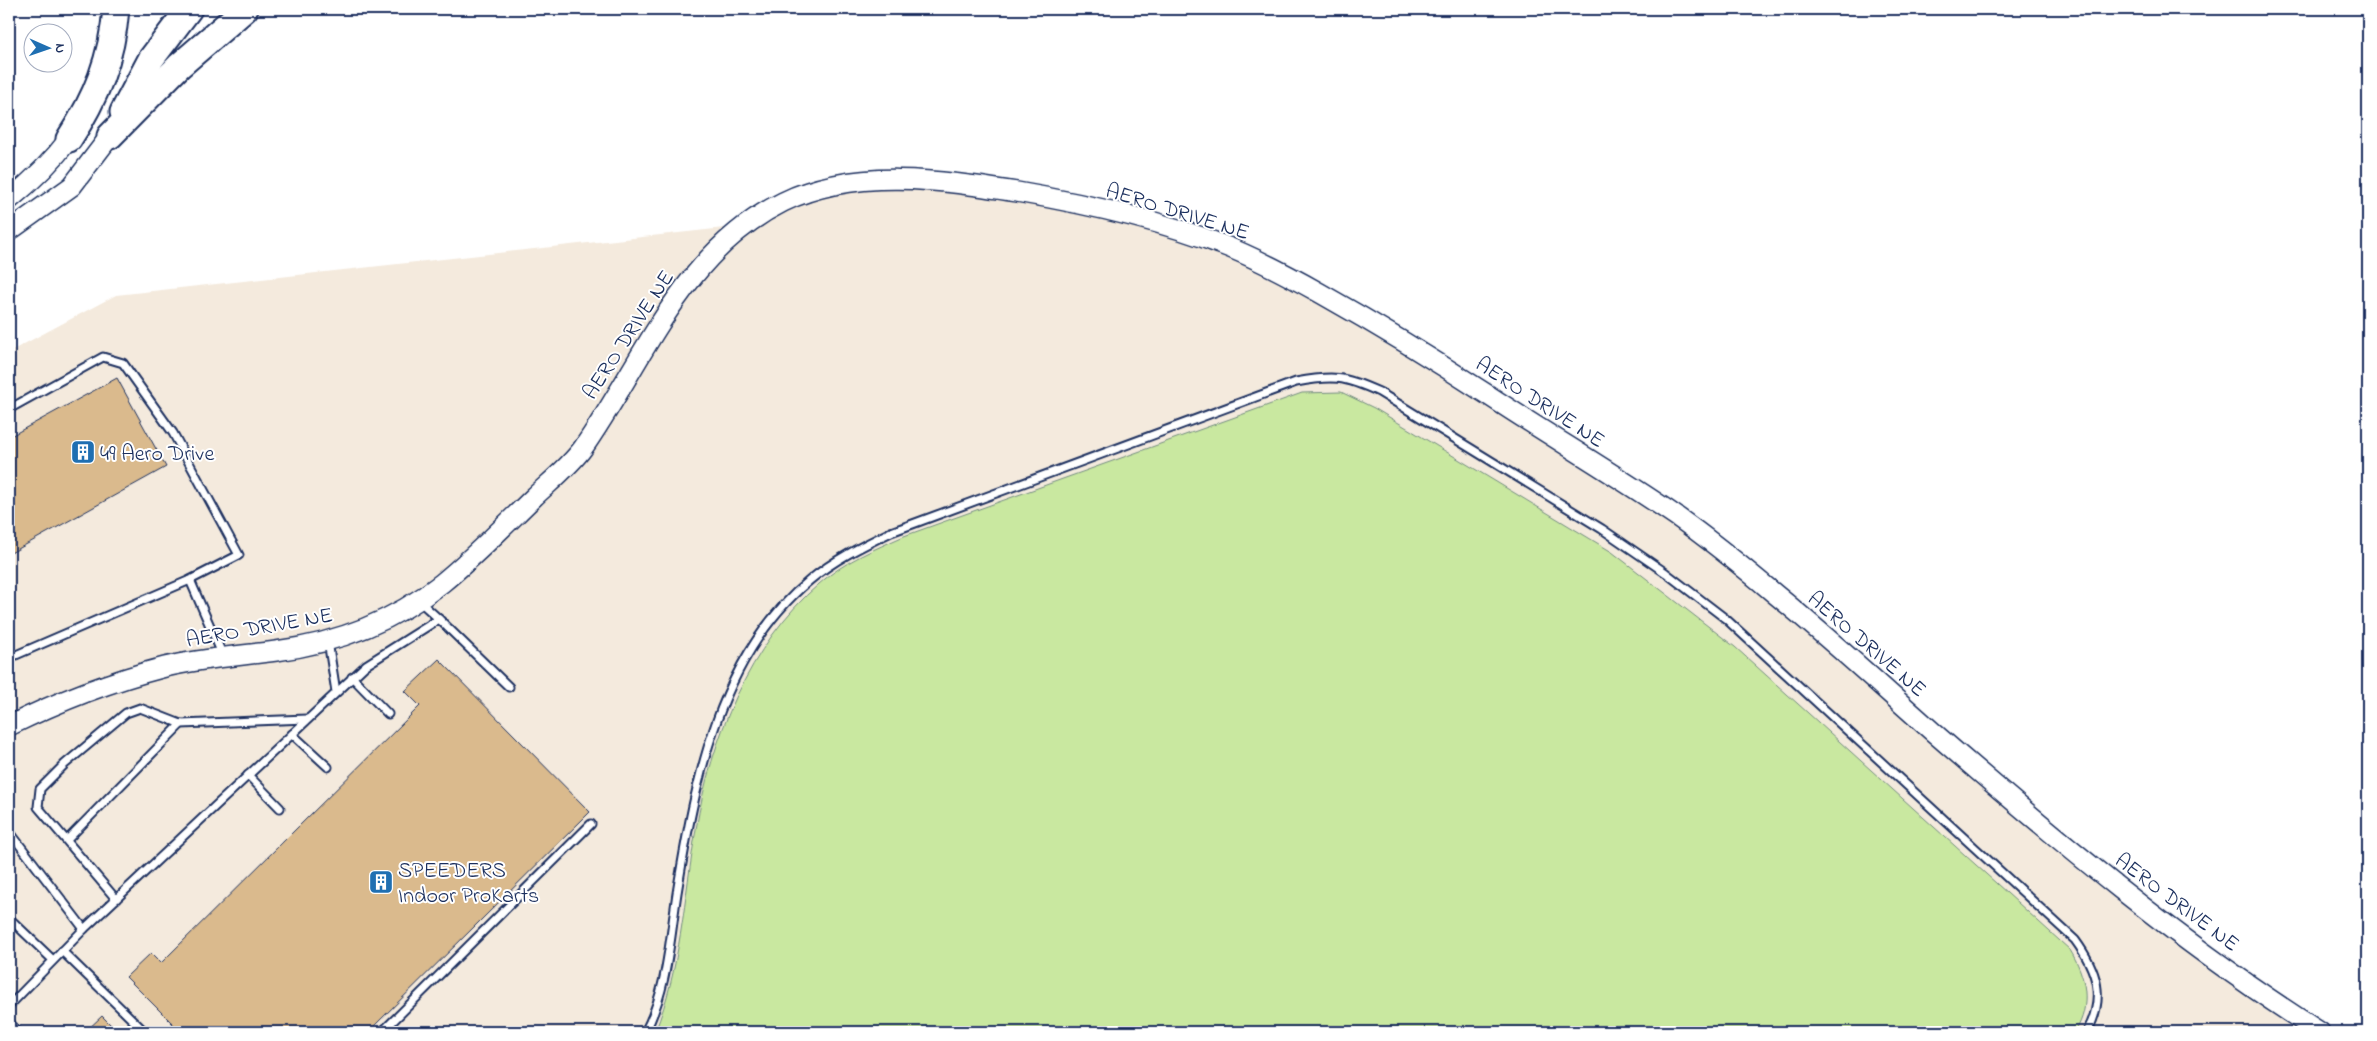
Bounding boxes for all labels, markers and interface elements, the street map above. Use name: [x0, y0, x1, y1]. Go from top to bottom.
north arrow: [22, 22, 72, 72]
text: N: [49, 43, 70, 53]
street label: AERO DRIVE NE: [1101, 176, 1253, 250]
street label: AERO DRIVE NE: [576, 265, 683, 407]
street label: AERO DRIVE NE: [1468, 350, 1610, 457]
building icon: 49 Aero Drive: [70, 439, 96, 465]
place label: 49 Aero Drive: [100, 439, 214, 471]
street label: AERO DRIVE NE: [1799, 584, 1933, 706]
street label: AERO DRIVE NE: [183, 600, 336, 658]
street label: AERO DRIVE NE: [2107, 846, 2245, 961]
place label: SPEEDERS Indoor ProKarts: [398, 856, 539, 913]
building icon: SPEEDERS Indoor ProKarts: [368, 869, 394, 895]

